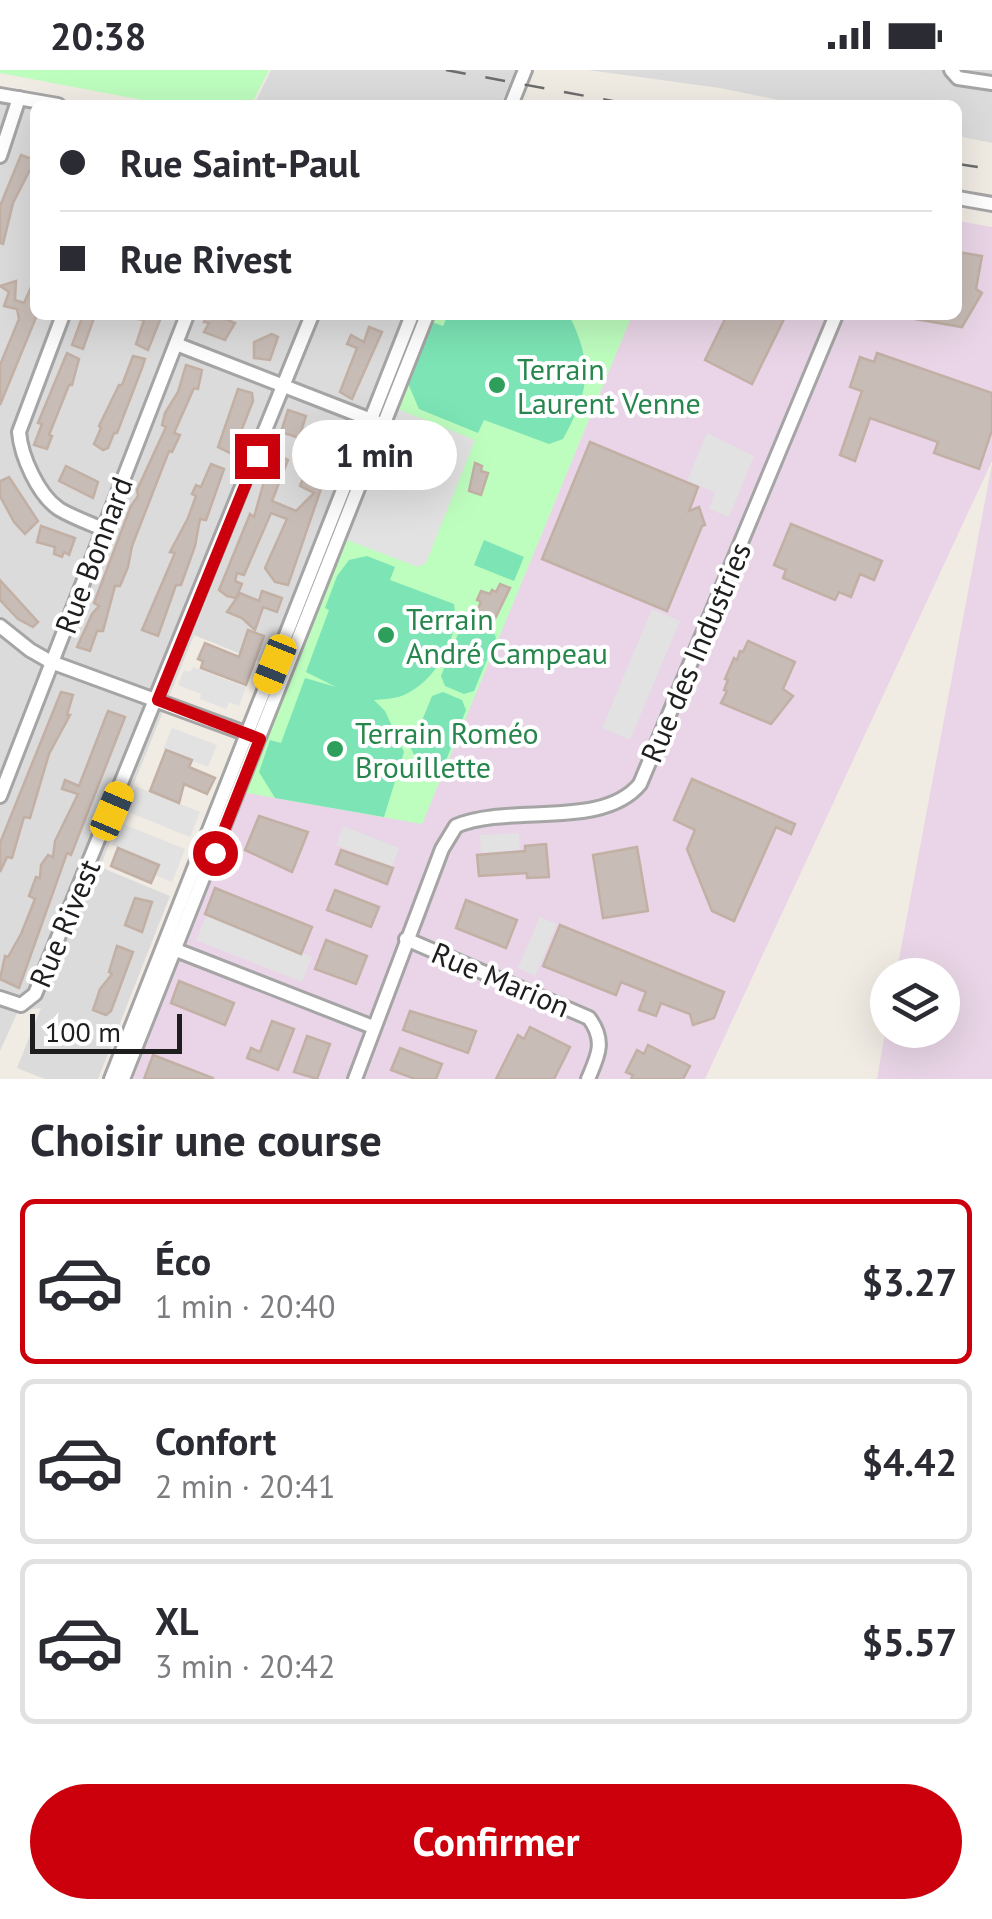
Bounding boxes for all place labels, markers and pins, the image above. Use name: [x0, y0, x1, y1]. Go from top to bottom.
place label: Terrain Laurent Venne: [517, 349, 701, 422]
marker: Terrain Laurent Venne: [486, 374, 508, 396]
place label: Terrain André Campeau: [406, 599, 608, 672]
marker: Terrain André Campeau: [375, 624, 397, 646]
place label: Terrain Roméo Brouillette: [355, 713, 539, 786]
marker: Terrain Roméo Brouillette: [324, 738, 346, 760]

